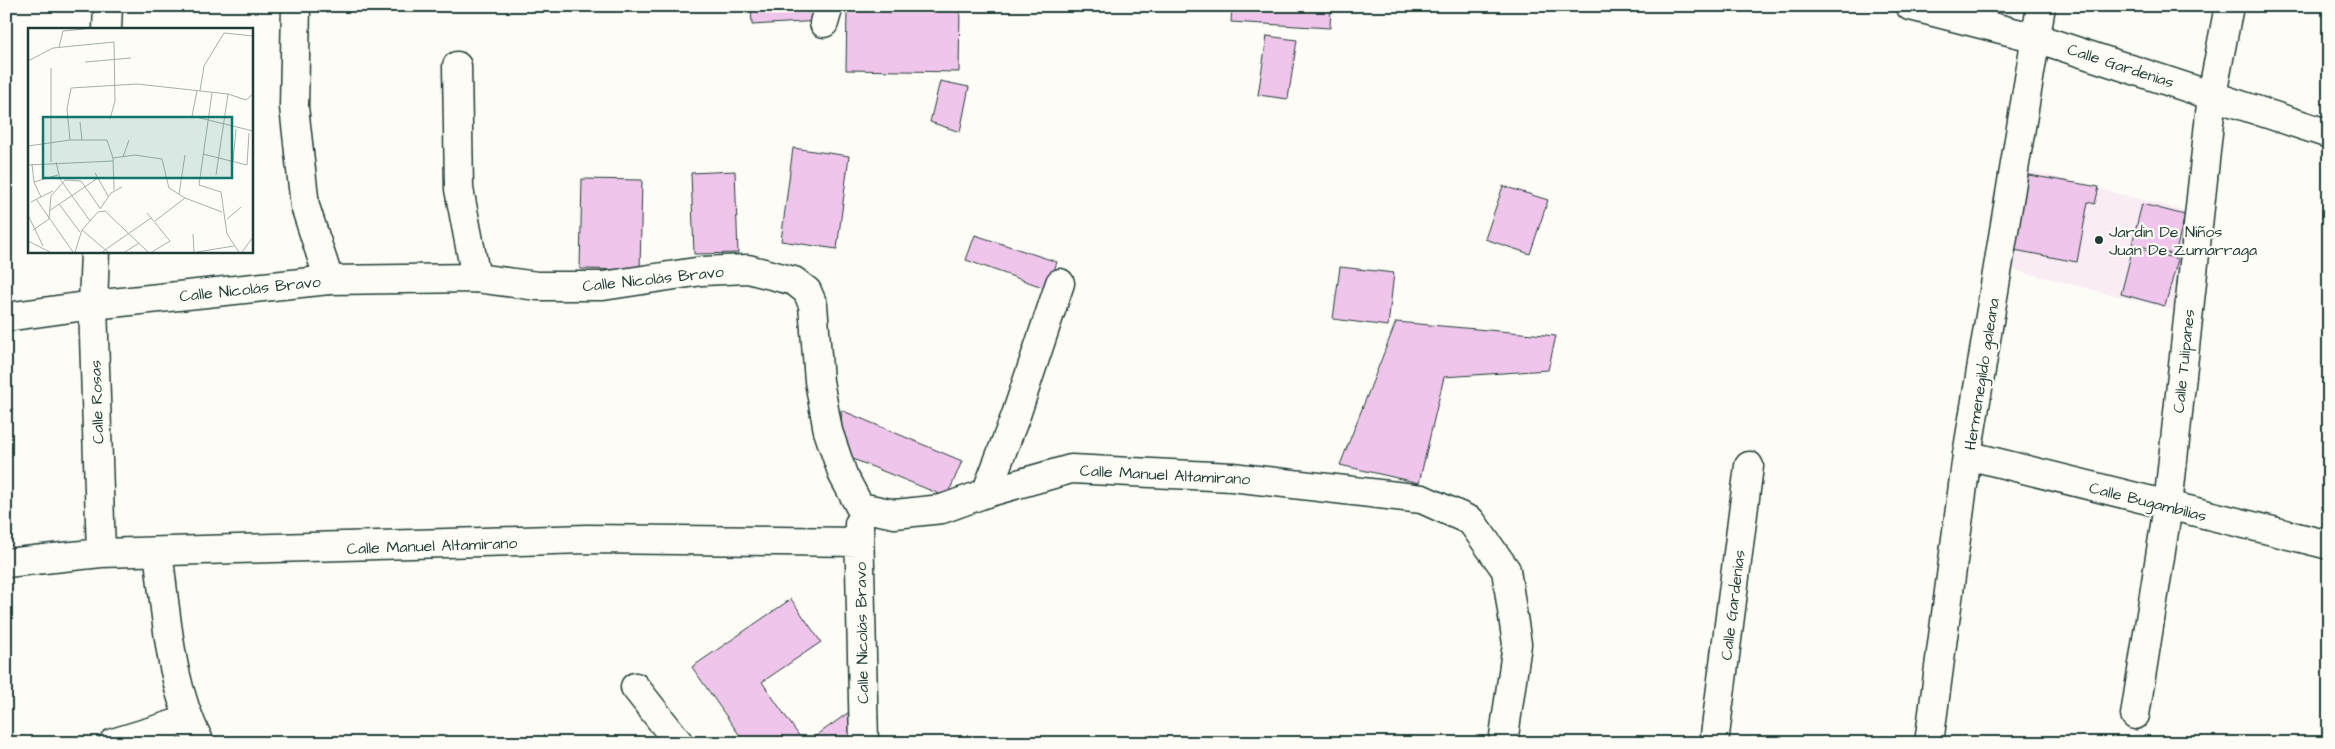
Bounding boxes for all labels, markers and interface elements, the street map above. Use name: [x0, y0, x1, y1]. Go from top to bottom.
inset map: [28, 28, 252, 252]
street label: Calle Gardenias: [2064, 38, 2177, 94]
place label: Jardin De Niños Juan De Zumarraga: [2109, 221, 2257, 262]
marker: Jardin De Niños Juan De Zumarraga: [2093, 234, 2105, 246]
street label: Calle Nicolás Bravo: [581, 261, 725, 297]
street label: Calle Nicolás Bravo: [178, 271, 322, 307]
street label: Hermenegildo galeana: [1959, 297, 2006, 452]
street label: Calle Tulipanes: [2168, 308, 2200, 414]
street label: Calle Rosas: [85, 360, 109, 444]
street label: Calle Manuel Altamirano: [1079, 460, 1251, 490]
street label: Calle Bugambilias: [2086, 477, 2209, 528]
street label: Calle Manuel Altamirano: [346, 532, 518, 560]
street label: Calle Gardenias: [1715, 549, 1751, 662]
street label: Calle Nicolás Bravo: [850, 562, 874, 704]

